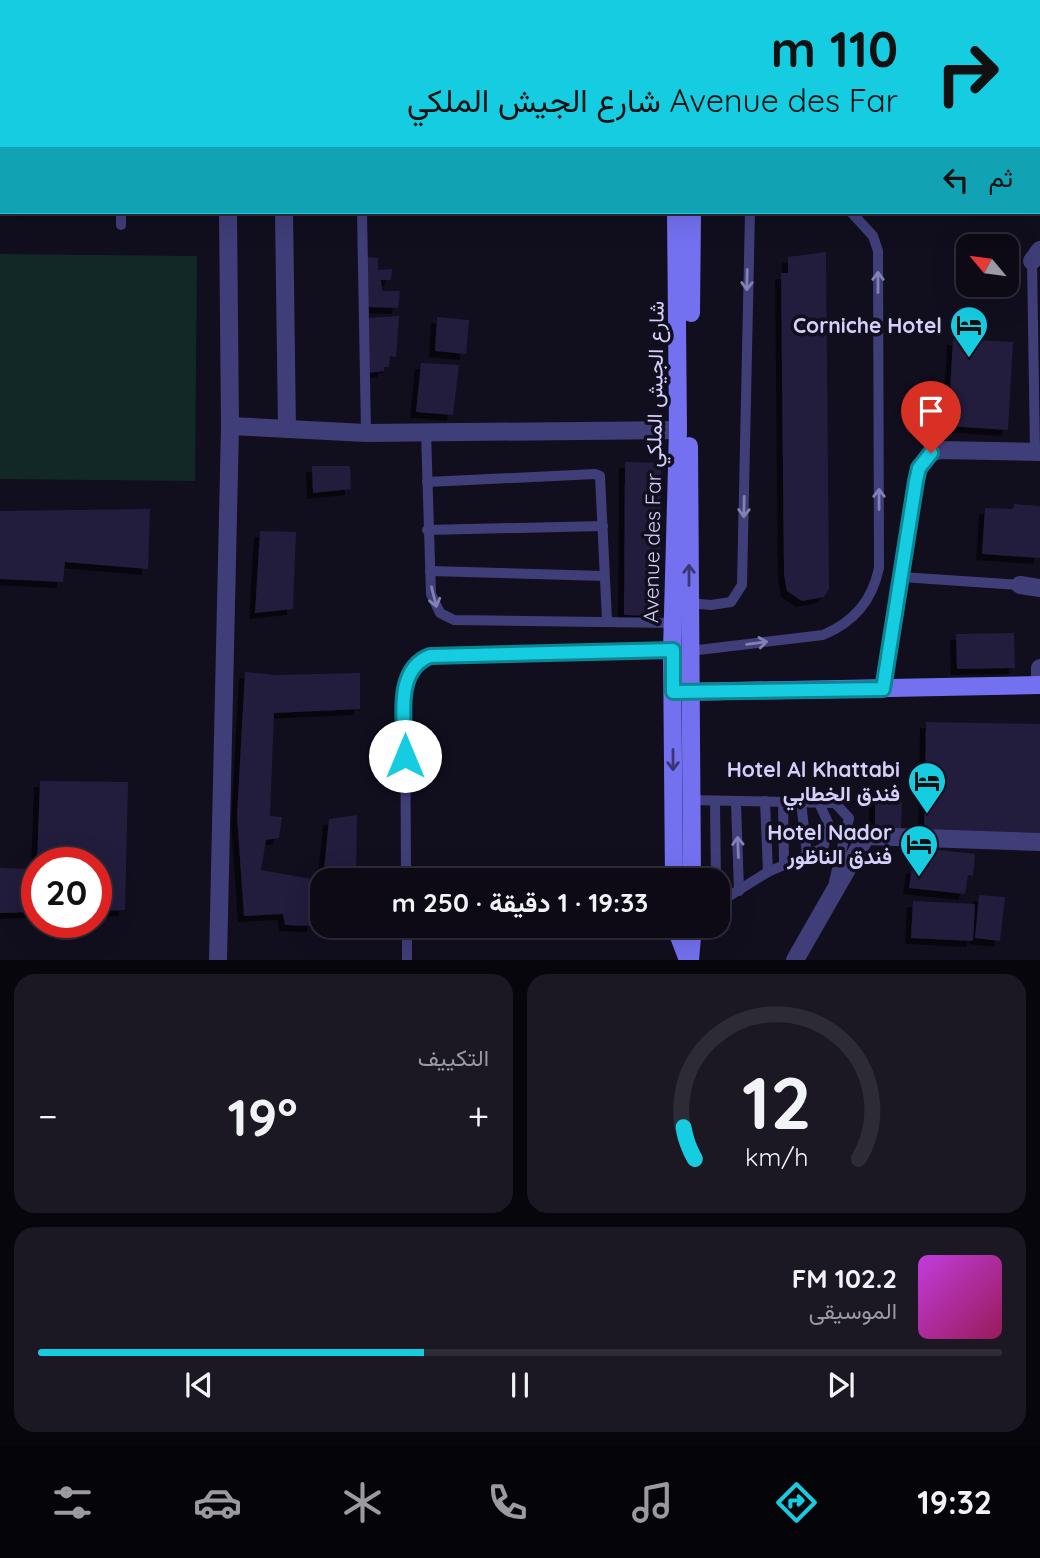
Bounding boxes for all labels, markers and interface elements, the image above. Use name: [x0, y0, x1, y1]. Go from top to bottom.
text: 110 m: [771, 18, 898, 79]
icon: right: [922, 28, 1013, 119]
text: Avenue des Far شارع الجيش الملكي: [407, 80, 898, 120]
icon: left: [937, 161, 975, 199]
text: ثم: [989, 161, 1013, 194]
north arrow: [956, 234, 1018, 298]
map controls: [956, 234, 1019, 297]
one-way arrow: [740, 268, 754, 291]
one-way arrow: [871, 271, 885, 294]
street label: Avenue des Far شارع الجيش الملكي: [637, 301, 674, 623]
hotel icon: Corniche Hotel: [948, 304, 990, 359]
place label: Corniche Hotel: [793, 312, 942, 338]
pin: [901, 381, 961, 453]
icon: arrive: [912, 392, 950, 430]
one-way arrow: [872, 488, 886, 511]
one-way arrow: [737, 495, 750, 518]
one-way arrow: [682, 564, 696, 587]
one-way arrow: [427, 585, 441, 608]
one-way arrow: [745, 637, 768, 650]
position arrow: [368, 719, 442, 793]
one-way arrow: [666, 749, 680, 772]
place label: Hotel Al Khattabi فندق الخطابي: [727, 756, 900, 811]
hotel icon: Hotel Al Khattabi فندق الخطابي: [906, 760, 948, 815]
place label: Hotel Nador فندق الناظور: [767, 819, 892, 870]
hotel icon: Hotel Nador فندق الناظور: [898, 823, 940, 878]
one-way arrow: [731, 836, 744, 859]
speed limit sign: 20: [21, 847, 112, 938]
text: 19:33 · 1 دقيقة · 250 m: [392, 886, 648, 919]
text: التكييف: [418, 1043, 489, 1072]
text: 12: [742, 1057, 811, 1148]
text: 19°: [228, 1084, 298, 1149]
text: −: [38, 1092, 58, 1140]
text: +: [468, 1092, 489, 1140]
text: km/h: [745, 1141, 808, 1172]
text: 102.2 FM: [792, 1262, 897, 1295]
text: الموسيقى: [809, 1296, 897, 1325]
icon: previous: [180, 1366, 218, 1404]
icon: pause: [501, 1366, 539, 1404]
icon: next: [822, 1366, 860, 1404]
icon: filters: [48, 1478, 97, 1527]
icon: car: [193, 1478, 242, 1527]
icon: climate: [338, 1478, 387, 1527]
icon: phone: [483, 1478, 532, 1527]
icon: music: [628, 1478, 677, 1527]
icon: directions: [772, 1478, 821, 1527]
text: 19:32: [917, 1482, 992, 1522]

